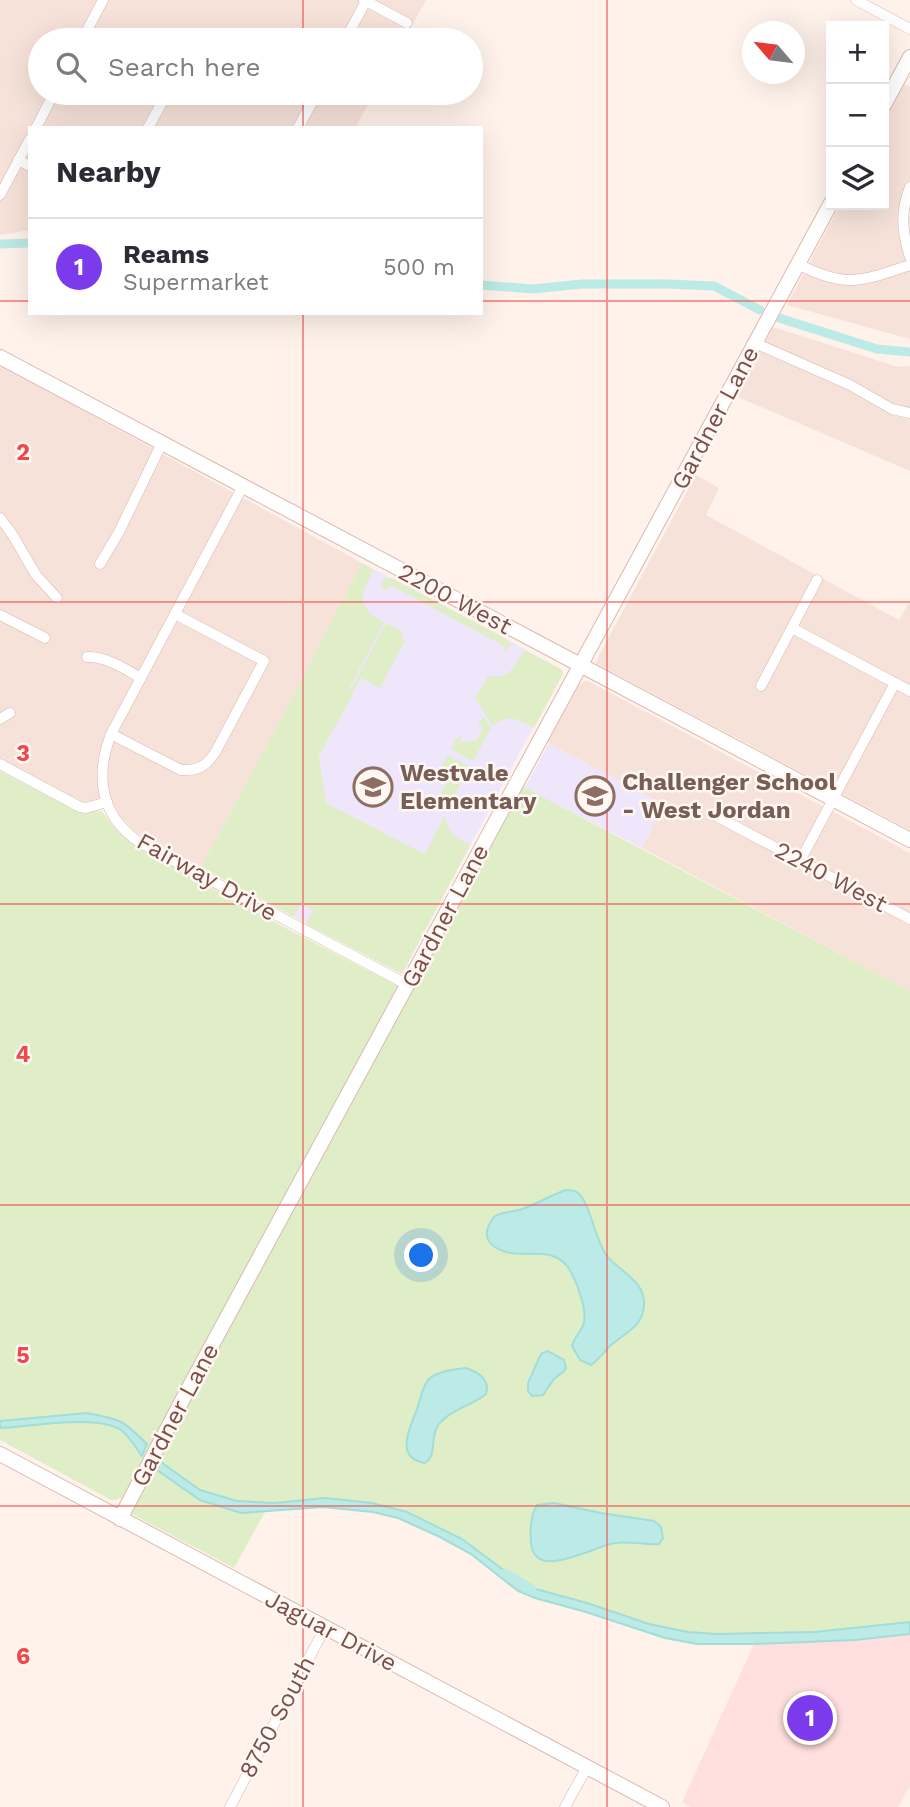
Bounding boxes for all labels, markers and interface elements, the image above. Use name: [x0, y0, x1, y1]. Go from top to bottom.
north arrow: [742, 21, 805, 84]
map controls: [826, 21, 889, 210]
button: +: [826, 21, 889, 84]
search box: [28, 28, 483, 105]
icon: search: [52, 48, 90, 86]
text: Search here: [108, 52, 260, 82]
button: −: [826, 84, 889, 147]
button: layers: [826, 147, 889, 210]
text: Nearby: [56, 154, 161, 189]
text: Reams: [123, 239, 209, 269]
text: 1: [74, 254, 84, 281]
text: 500 m: [383, 254, 455, 281]
text: Supermarket: [123, 269, 268, 296]
street label: Gardner Lane: [666, 342, 764, 494]
text: 2: [16, 439, 30, 466]
street label: 2200 West: [394, 557, 516, 641]
text: 3: [16, 740, 30, 767]
place label: Westvale Elementary: [400, 759, 537, 815]
school or university icon: Westvale Elementary: [352, 766, 394, 808]
place label: Challenger School - West Jordan: [622, 768, 836, 824]
school or university icon: Challenger School - West Jordan: [574, 775, 616, 817]
street label: Fairway Drive: [132, 827, 282, 927]
street label: 2240 West: [770, 836, 892, 918]
street label: Gardner Lane: [396, 840, 494, 992]
text: 4: [16, 1041, 31, 1068]
your location: [404, 1238, 438, 1272]
street label: Gardner Lane: [126, 1339, 224, 1491]
text: 5: [16, 1342, 30, 1369]
street label: Jaguar Drive: [260, 1585, 402, 1677]
text: 6: [16, 1643, 30, 1670]
street label: 8750 South: [233, 1651, 321, 1783]
pin: 1: [787, 1692, 833, 1744]

